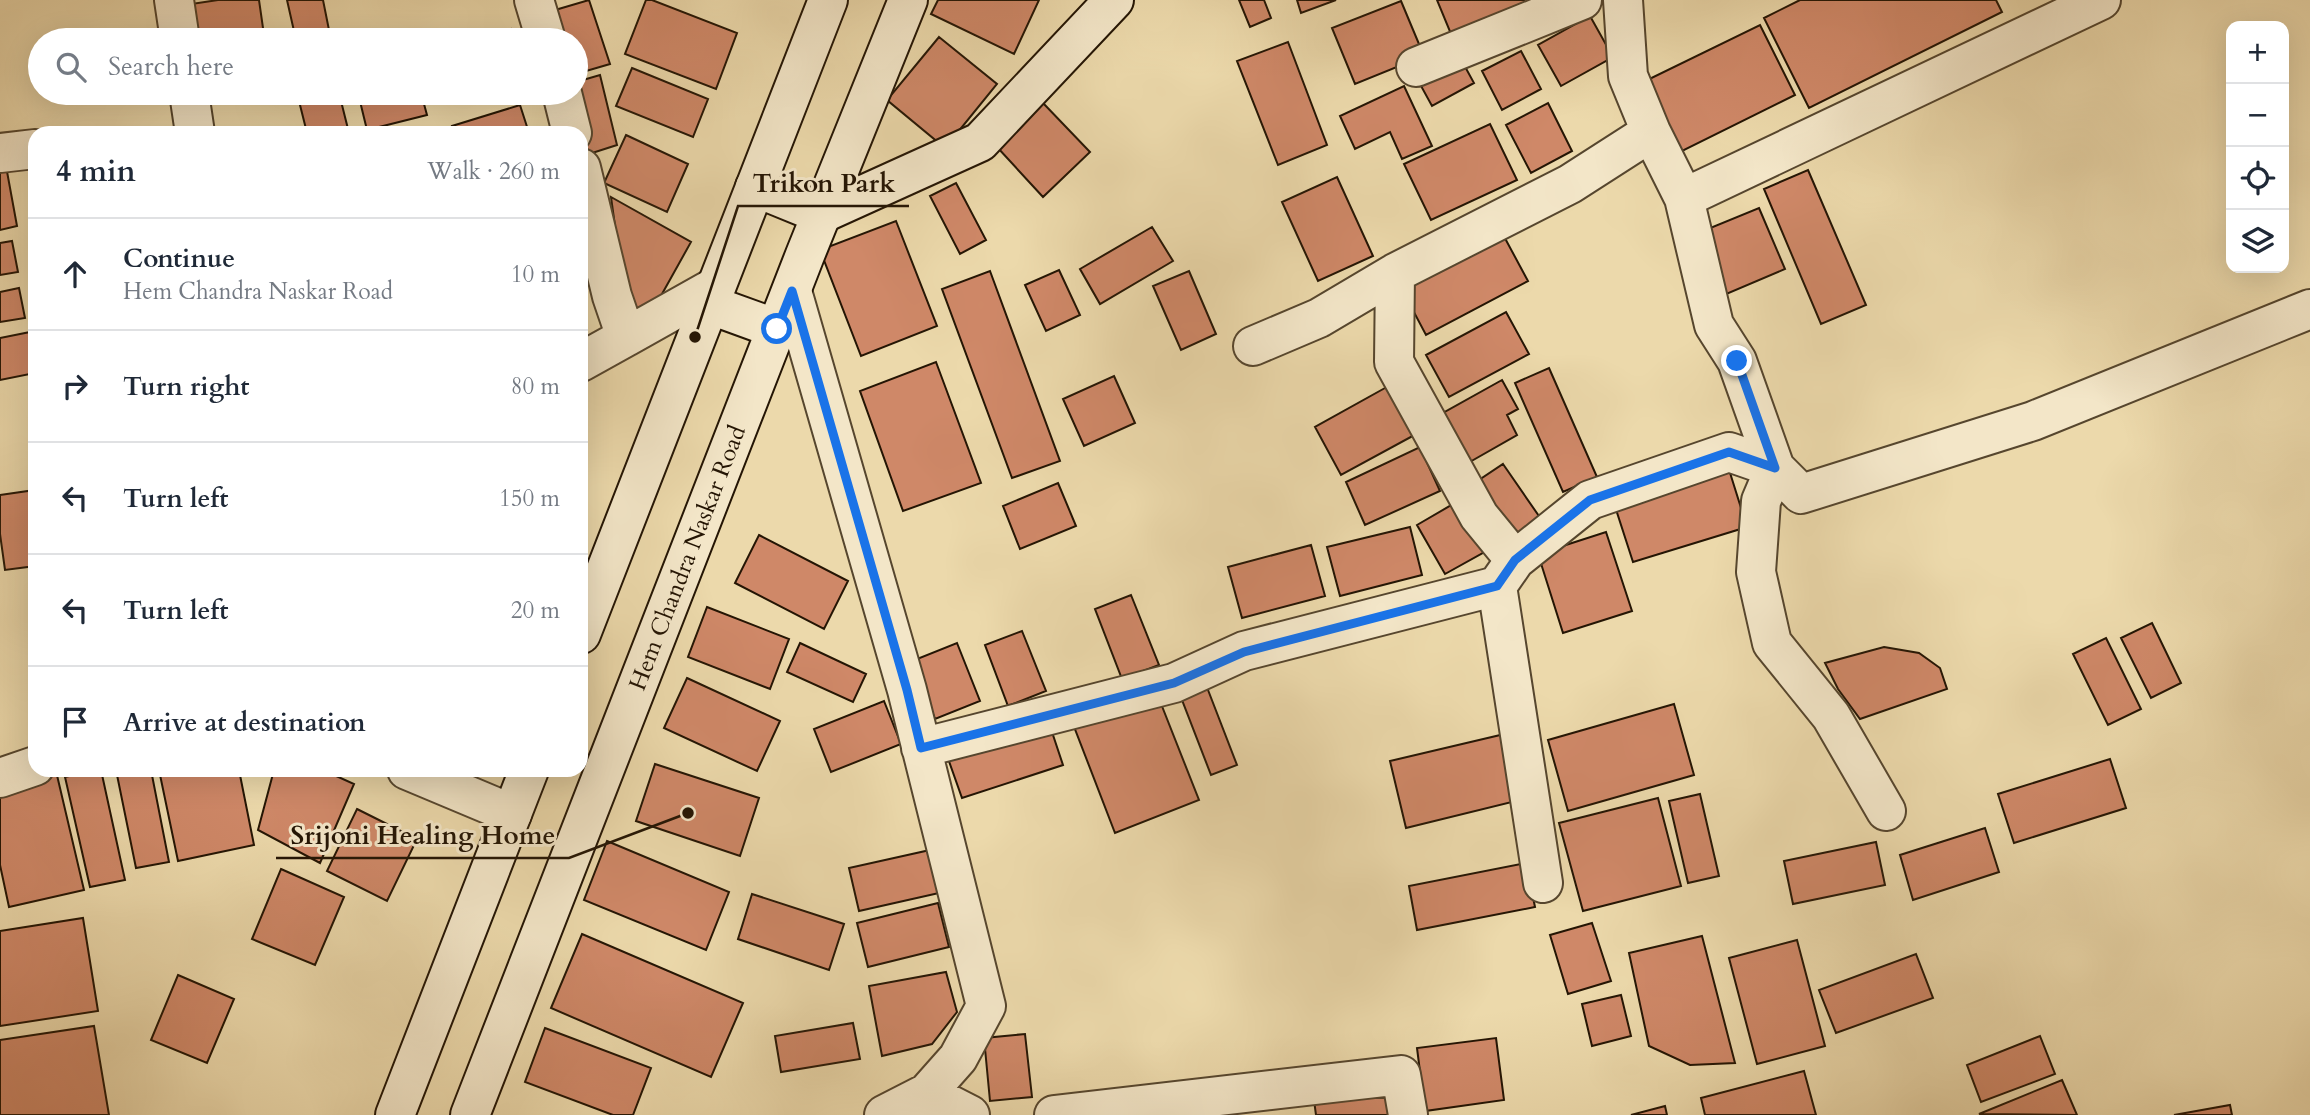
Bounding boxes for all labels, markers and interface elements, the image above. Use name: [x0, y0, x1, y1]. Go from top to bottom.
map controls: [2226, 21, 2289, 273]
button: +: [2226, 21, 2289, 84]
search box: [28, 28, 588, 105]
icon: search: [52, 48, 90, 86]
text: Search here: [108, 49, 234, 84]
button: −: [2226, 84, 2289, 147]
button: locate: [2226, 147, 2289, 210]
text: 4 min: [56, 151, 136, 192]
text: Walk · 260 m: [427, 156, 560, 187]
callout: Trikon Park: [738, 159, 909, 206]
text: Trikon Park: [753, 166, 896, 201]
button: layers: [2226, 210, 2289, 273]
text: Continue: [123, 241, 235, 276]
icon: ahead: [56, 255, 94, 293]
text: 10 m: [511, 259, 560, 290]
text: Hem Chandra Naskar Road: [123, 276, 393, 307]
route start: [761, 313, 792, 344]
route end: [1721, 345, 1752, 376]
icon: right: [56, 367, 94, 405]
text: Turn right: [123, 369, 250, 404]
text: 80 m: [511, 371, 560, 402]
street label: Hem Chandra Naskar Road: [621, 420, 754, 695]
icon: left: [56, 479, 94, 517]
text: Turn left: [123, 481, 228, 516]
text: 150 m: [499, 483, 560, 514]
icon: left: [56, 591, 94, 629]
text: Turn left: [123, 593, 228, 628]
text: 20 m: [511, 595, 560, 626]
icon: arrive: [56, 703, 94, 741]
text: Arrive at destination: [123, 705, 366, 740]
callout: Srijoni Healing Home: [276, 811, 569, 858]
text: Srijoni Healing Home: [291, 818, 555, 853]

